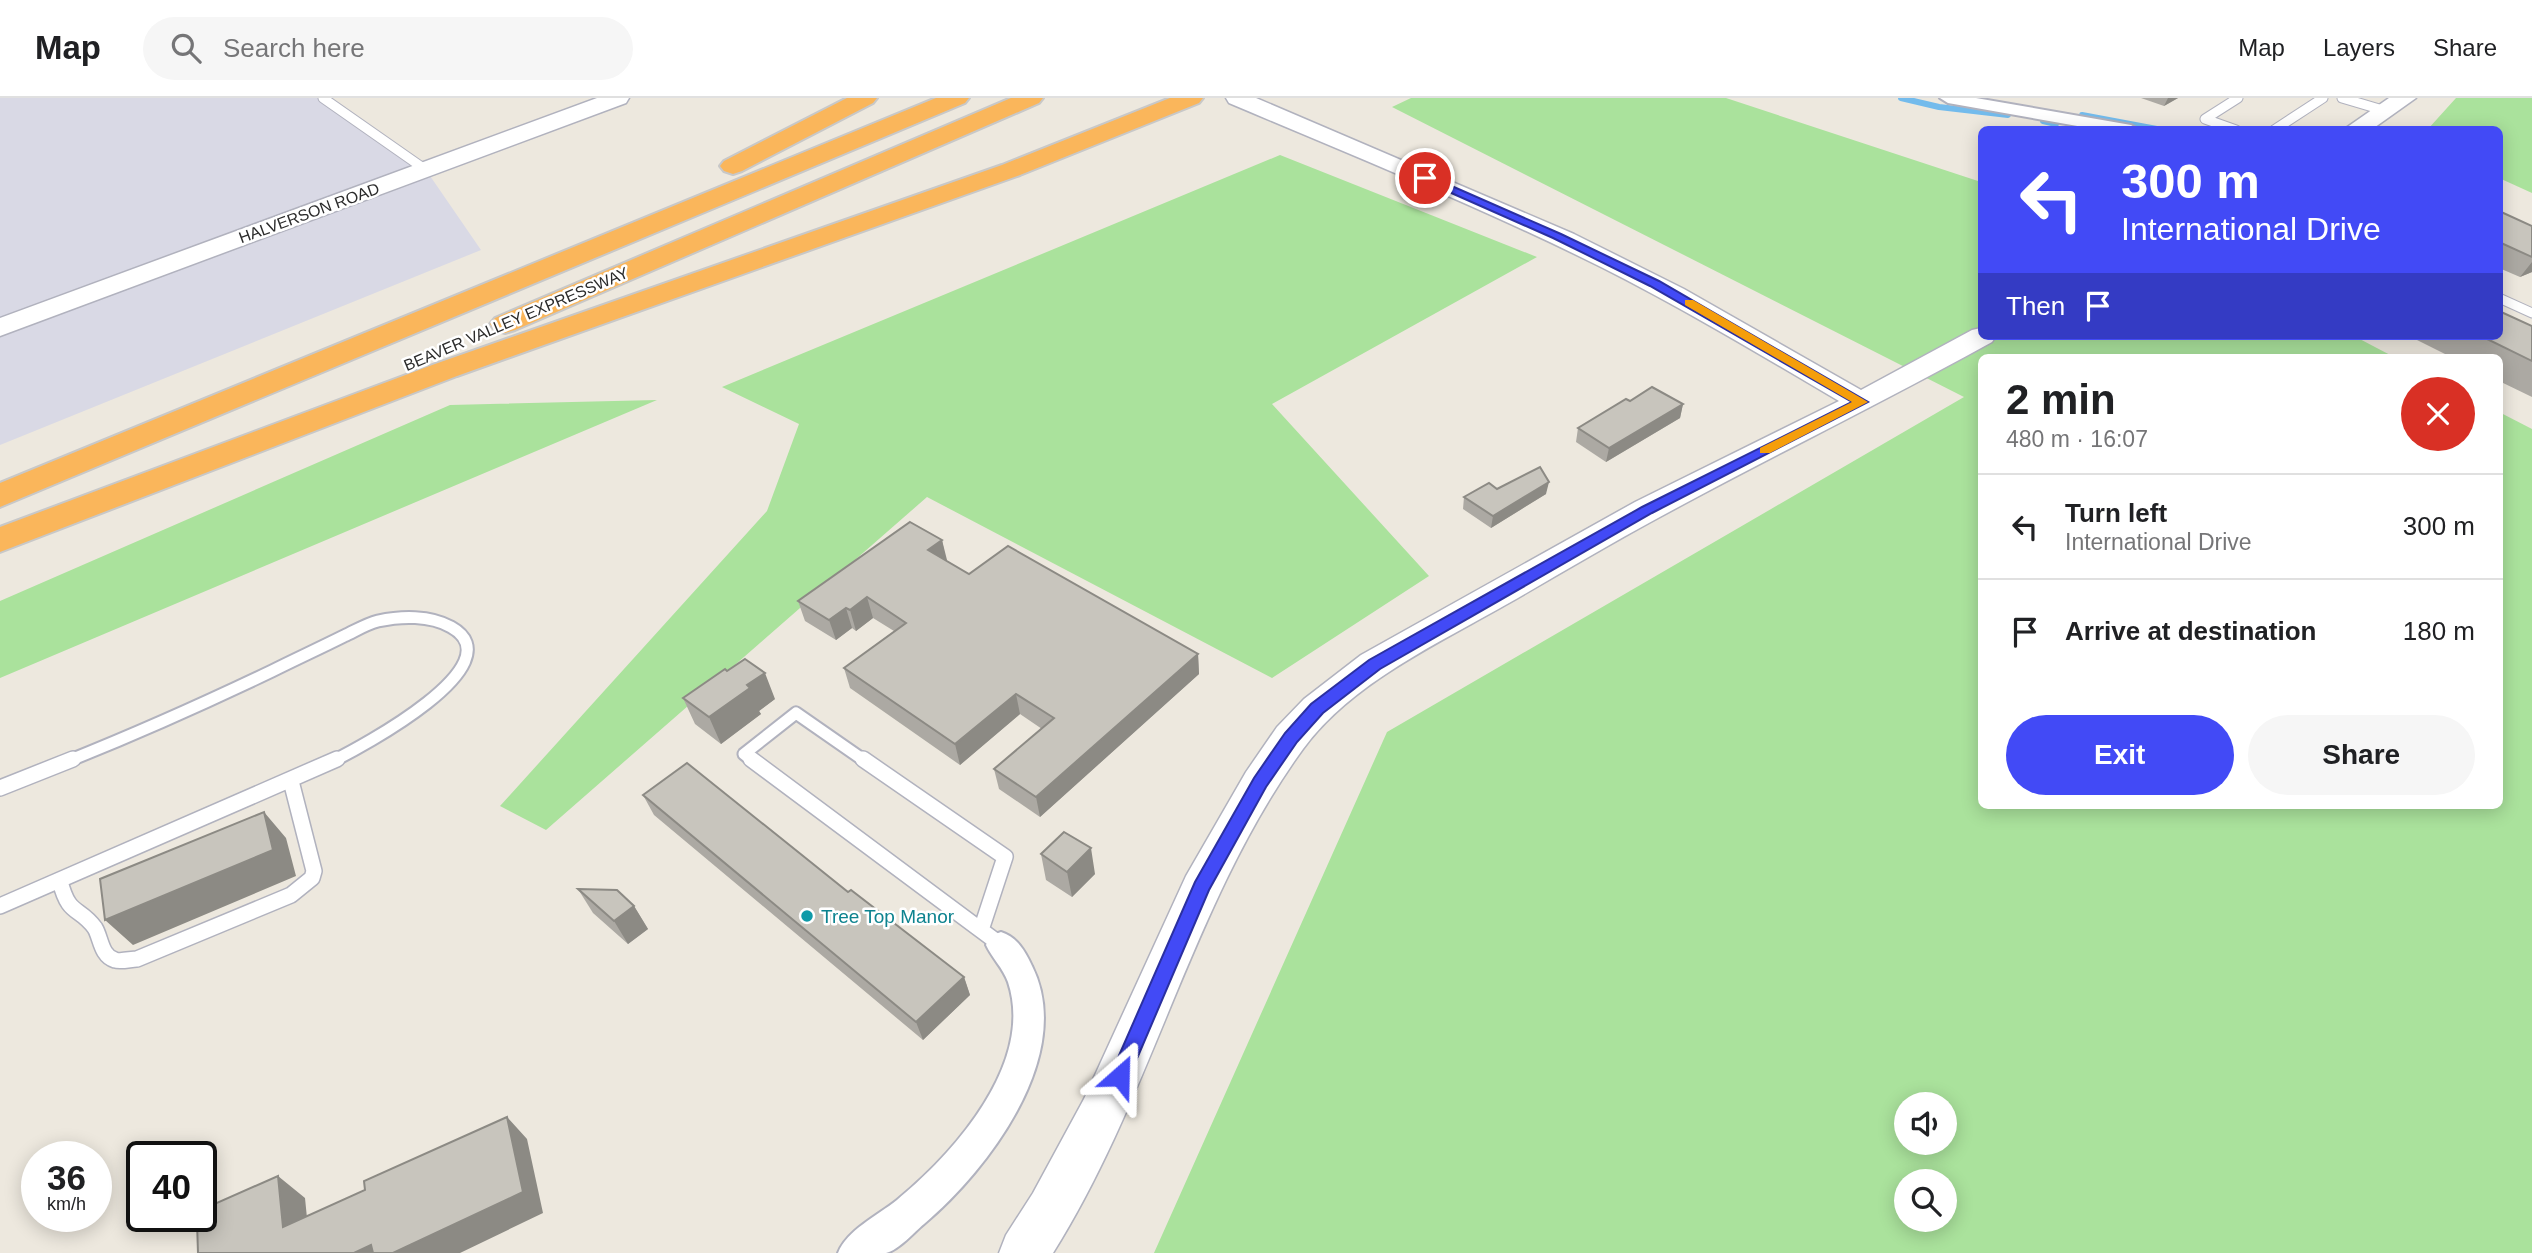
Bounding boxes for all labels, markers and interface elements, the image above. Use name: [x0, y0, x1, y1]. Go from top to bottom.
search box: [143, 17, 633, 80]
text: Map: [35, 29, 101, 66]
icon: search: [167, 29, 205, 67]
text: Search here: [223, 33, 365, 63]
text: Map: [2238, 34, 2285, 61]
text: Layers: [2323, 34, 2395, 61]
text: Share: [2433, 34, 2497, 61]
pin: [1395, 148, 1455, 208]
icon: left: [2006, 154, 2097, 245]
text: 300 m: [2121, 154, 2260, 208]
icon: arrive: [1406, 159, 1444, 197]
street label: HALVERSON ROAD: [236, 180, 382, 246]
text: International Drive: [2121, 211, 2381, 247]
street label: BEAVER VALLEY EXPRESSWAY: [401, 264, 631, 374]
icon: arrive: [2079, 287, 2117, 325]
text: Then: [2006, 291, 2065, 321]
text: 2 min: [2006, 376, 2116, 423]
button: close: [2401, 377, 2475, 451]
text: 480 m · 16:07: [2006, 426, 2148, 452]
text: Turn left: [2065, 498, 2167, 528]
icon: left: [2006, 508, 2044, 546]
text: 300 m: [2403, 511, 2475, 541]
text: International Drive: [2065, 529, 2252, 555]
icon: arrive: [2006, 613, 2044, 651]
text: Arrive at destination: [2065, 616, 2316, 646]
text: 180 m: [2403, 616, 2475, 646]
button: Exit: [2006, 715, 2234, 795]
button: Share: [2248, 715, 2475, 795]
place label: Tree Top Manor: [821, 906, 955, 927]
marker: Tree Top Manor: [799, 908, 815, 924]
position arrow: [1083, 1039, 1157, 1113]
map controls: [1894, 1092, 1957, 1232]
button: sound: [1894, 1092, 1957, 1155]
speed limit sign: 40: [126, 1141, 217, 1232]
text: 36: [47, 1158, 86, 1197]
button: search: [1894, 1169, 1957, 1232]
text: km/h: [47, 1194, 86, 1214]

